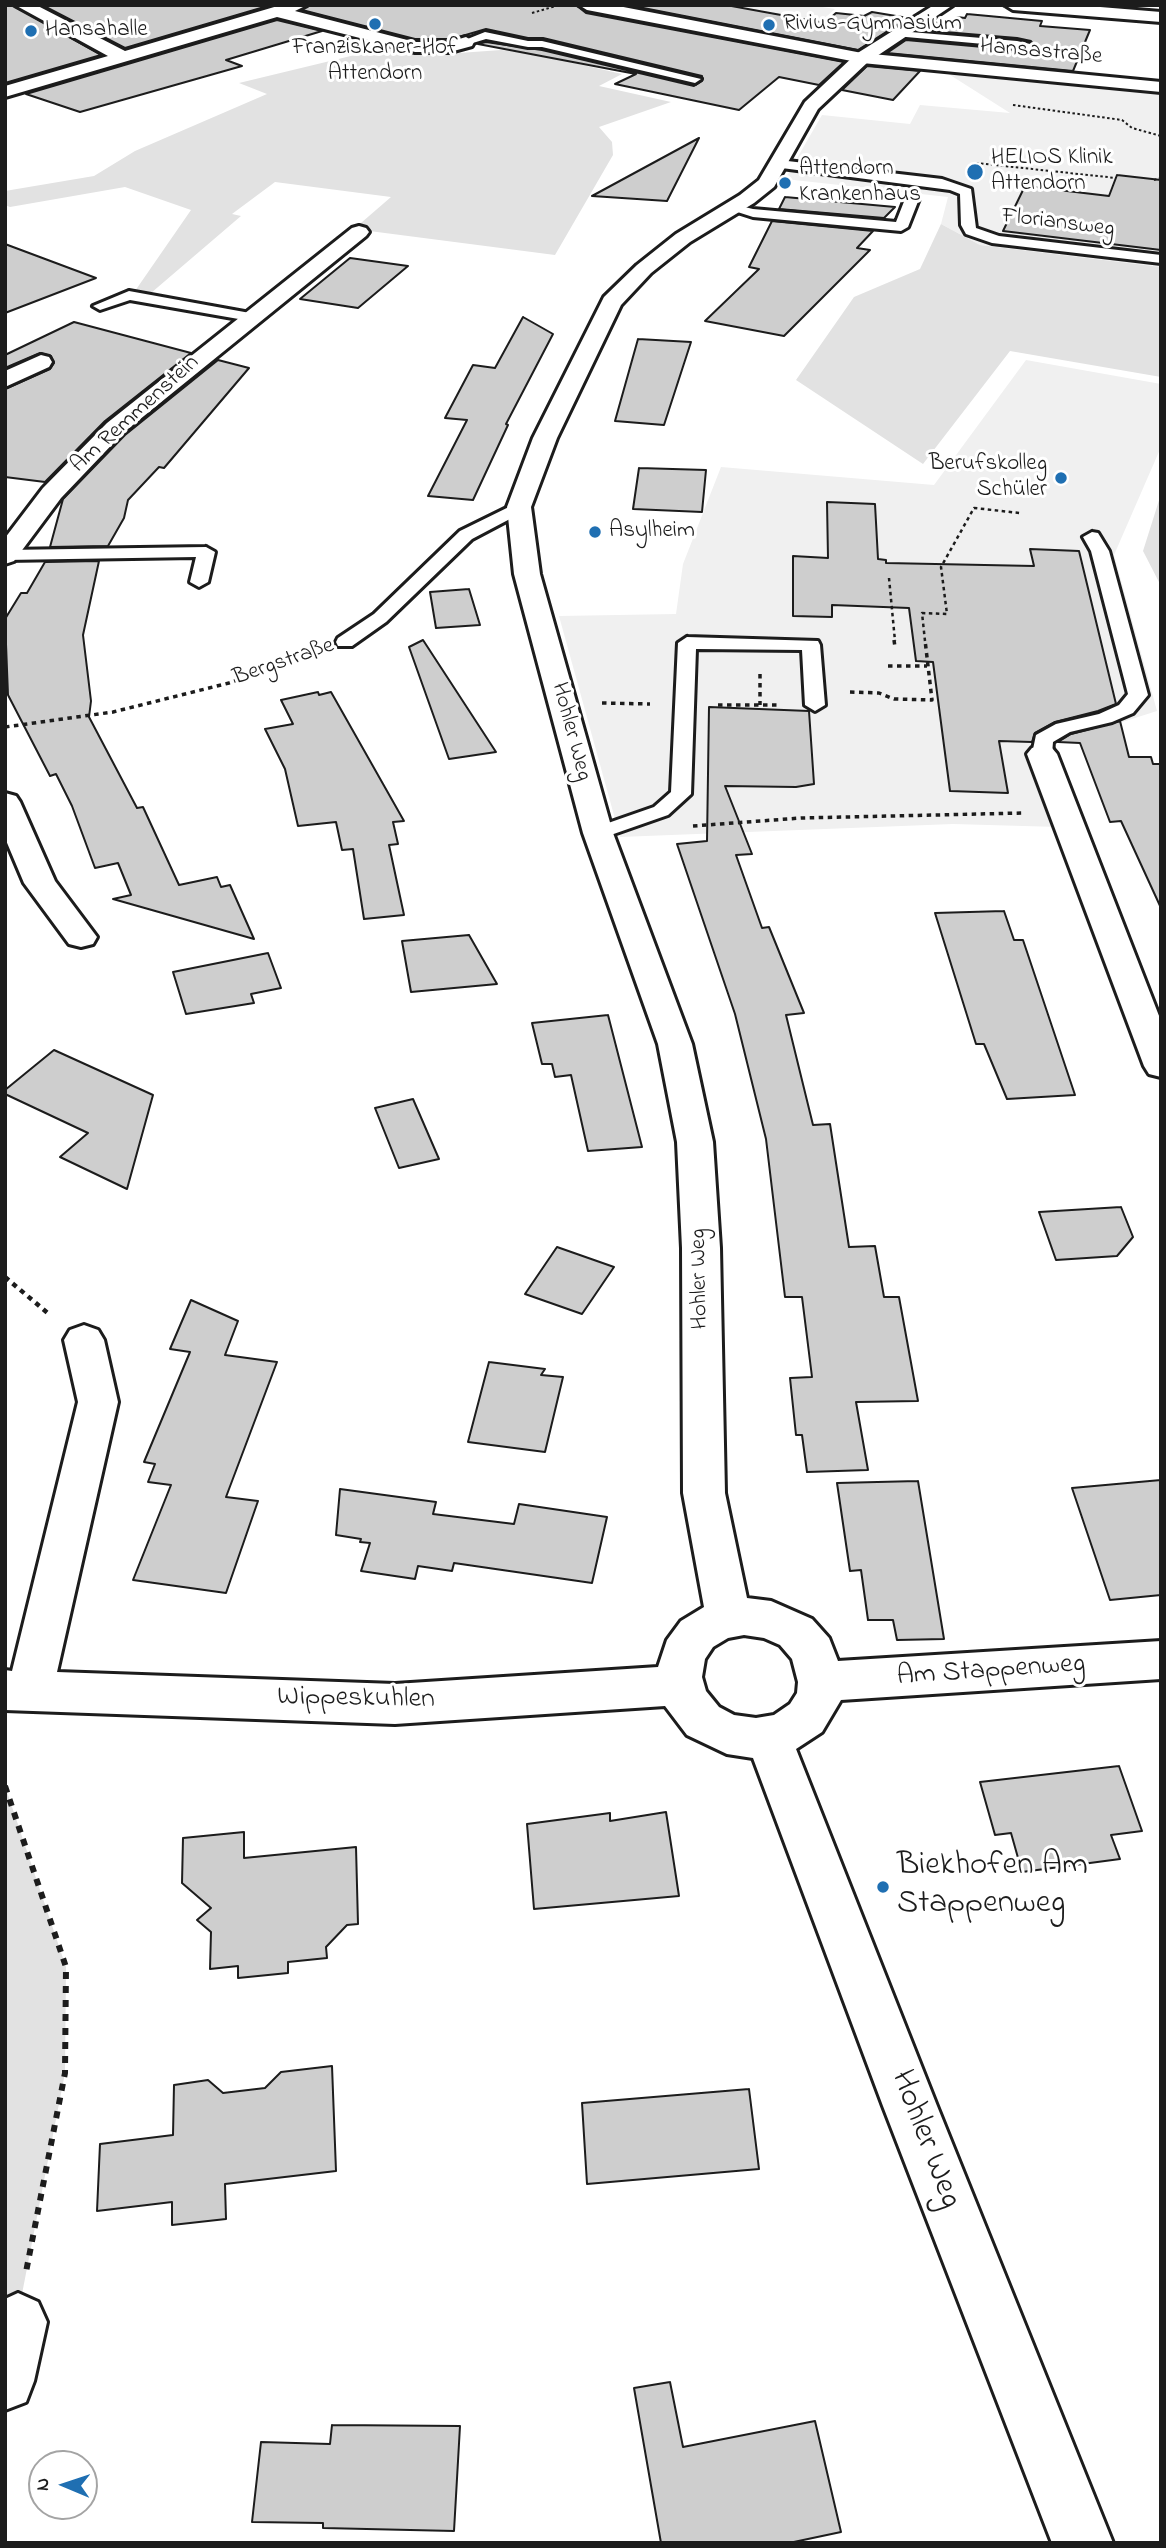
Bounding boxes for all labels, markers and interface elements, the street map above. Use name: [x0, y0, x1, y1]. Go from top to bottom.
place label: Rivius-Gymnasium: [783, 11, 962, 39]
marker: Franziskaner-Hof Attendorn: [367, 16, 383, 32]
place label: Hansahalle: [45, 17, 148, 45]
marker: Rivius-Gymnasium: [761, 17, 777, 33]
marker: Hansahalle: [23, 23, 39, 39]
street label: Hansastraße: [979, 34, 1103, 72]
place label: Franziskaner-Hof Attendorn: [292, 35, 458, 89]
place label: HELIOS Klinik Attendorn: [991, 145, 1113, 199]
place label: Attendorn Krankenhaus: [799, 156, 921, 210]
marker: HELIOS Klinik Attendorn: [965, 162, 985, 182]
marker: Attendorn Krankenhaus: [777, 175, 793, 191]
street label: Floriansweg: [1000, 203, 1116, 245]
street label: Am Remmenstein: [66, 350, 206, 480]
place label: Berufskolleg Schüler: [929, 451, 1047, 505]
marker: Berufskolleg Schüler: [1053, 470, 1069, 486]
place label: Asylheim: [609, 518, 695, 546]
marker: Asylheim: [587, 524, 603, 540]
street label: Bergstraße: [230, 633, 338, 693]
street label: Hohler Weg: [544, 680, 596, 784]
street label: Hohler Weg: [686, 1228, 716, 1330]
street label: Am Stappenweg: [896, 1649, 1086, 1695]
street label: Wippeskuhlen: [277, 1682, 435, 1718]
place label: Biekhofen Am Stappenweg: [897, 1848, 1088, 1926]
marker: Biekhofen Am Stappenweg: [875, 1879, 891, 1895]
street label: Hohler Weg: [880, 2065, 968, 2215]
north arrow: [28, 2450, 98, 2520]
text: N: [30, 2477, 57, 2491]

